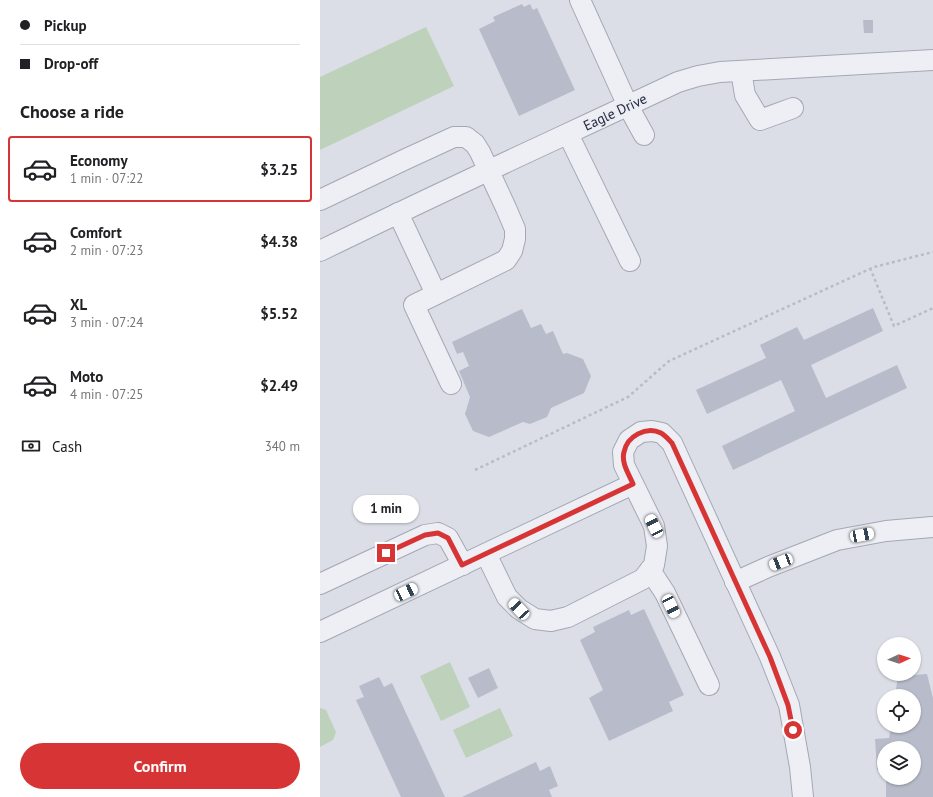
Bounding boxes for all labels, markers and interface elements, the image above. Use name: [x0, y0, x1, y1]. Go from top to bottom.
text: Pickup: [44, 16, 87, 35]
text: Drop-off: [44, 54, 98, 73]
street label: Eagle Drive: [580, 89, 650, 135]
text: Choose a ride: [20, 100, 124, 123]
icon: car: [22, 151, 58, 187]
text: Economy: [70, 151, 128, 170]
text: $3.25: [260, 160, 298, 179]
text: 1 min · 07:22: [70, 170, 143, 187]
icon: car: [22, 223, 58, 259]
text: Comfort: [70, 223, 122, 242]
text: $4.38: [260, 232, 298, 251]
text: 2 min · 07:23: [70, 242, 143, 259]
icon: car: [22, 295, 58, 331]
text: XL: [70, 295, 87, 314]
text: $5.52: [260, 304, 298, 323]
text: 3 min · 07:24: [70, 314, 143, 331]
icon: car: [22, 367, 58, 403]
text: Moto: [70, 367, 103, 386]
text: $2.49: [260, 376, 298, 395]
text: 4 min · 07:25: [70, 386, 143, 403]
icon: cash: [20, 435, 42, 457]
text: Cash: [52, 437, 82, 456]
text: 340 m: [265, 438, 300, 455]
callout: 1 min: [353, 495, 419, 523]
text: 1 min: [370, 500, 402, 517]
car: [643, 513, 665, 539]
car: [849, 527, 875, 543]
route end: [377, 544, 395, 562]
car: [768, 552, 794, 572]
car: [393, 581, 419, 603]
car: [660, 593, 682, 619]
car: [506, 596, 532, 622]
north arrow: [877, 637, 921, 681]
map controls: [877, 637, 921, 785]
button: locate: [877, 689, 921, 733]
route start: [784, 721, 802, 739]
button: layers: [877, 741, 921, 785]
button: Confirm: [20, 743, 300, 789]

